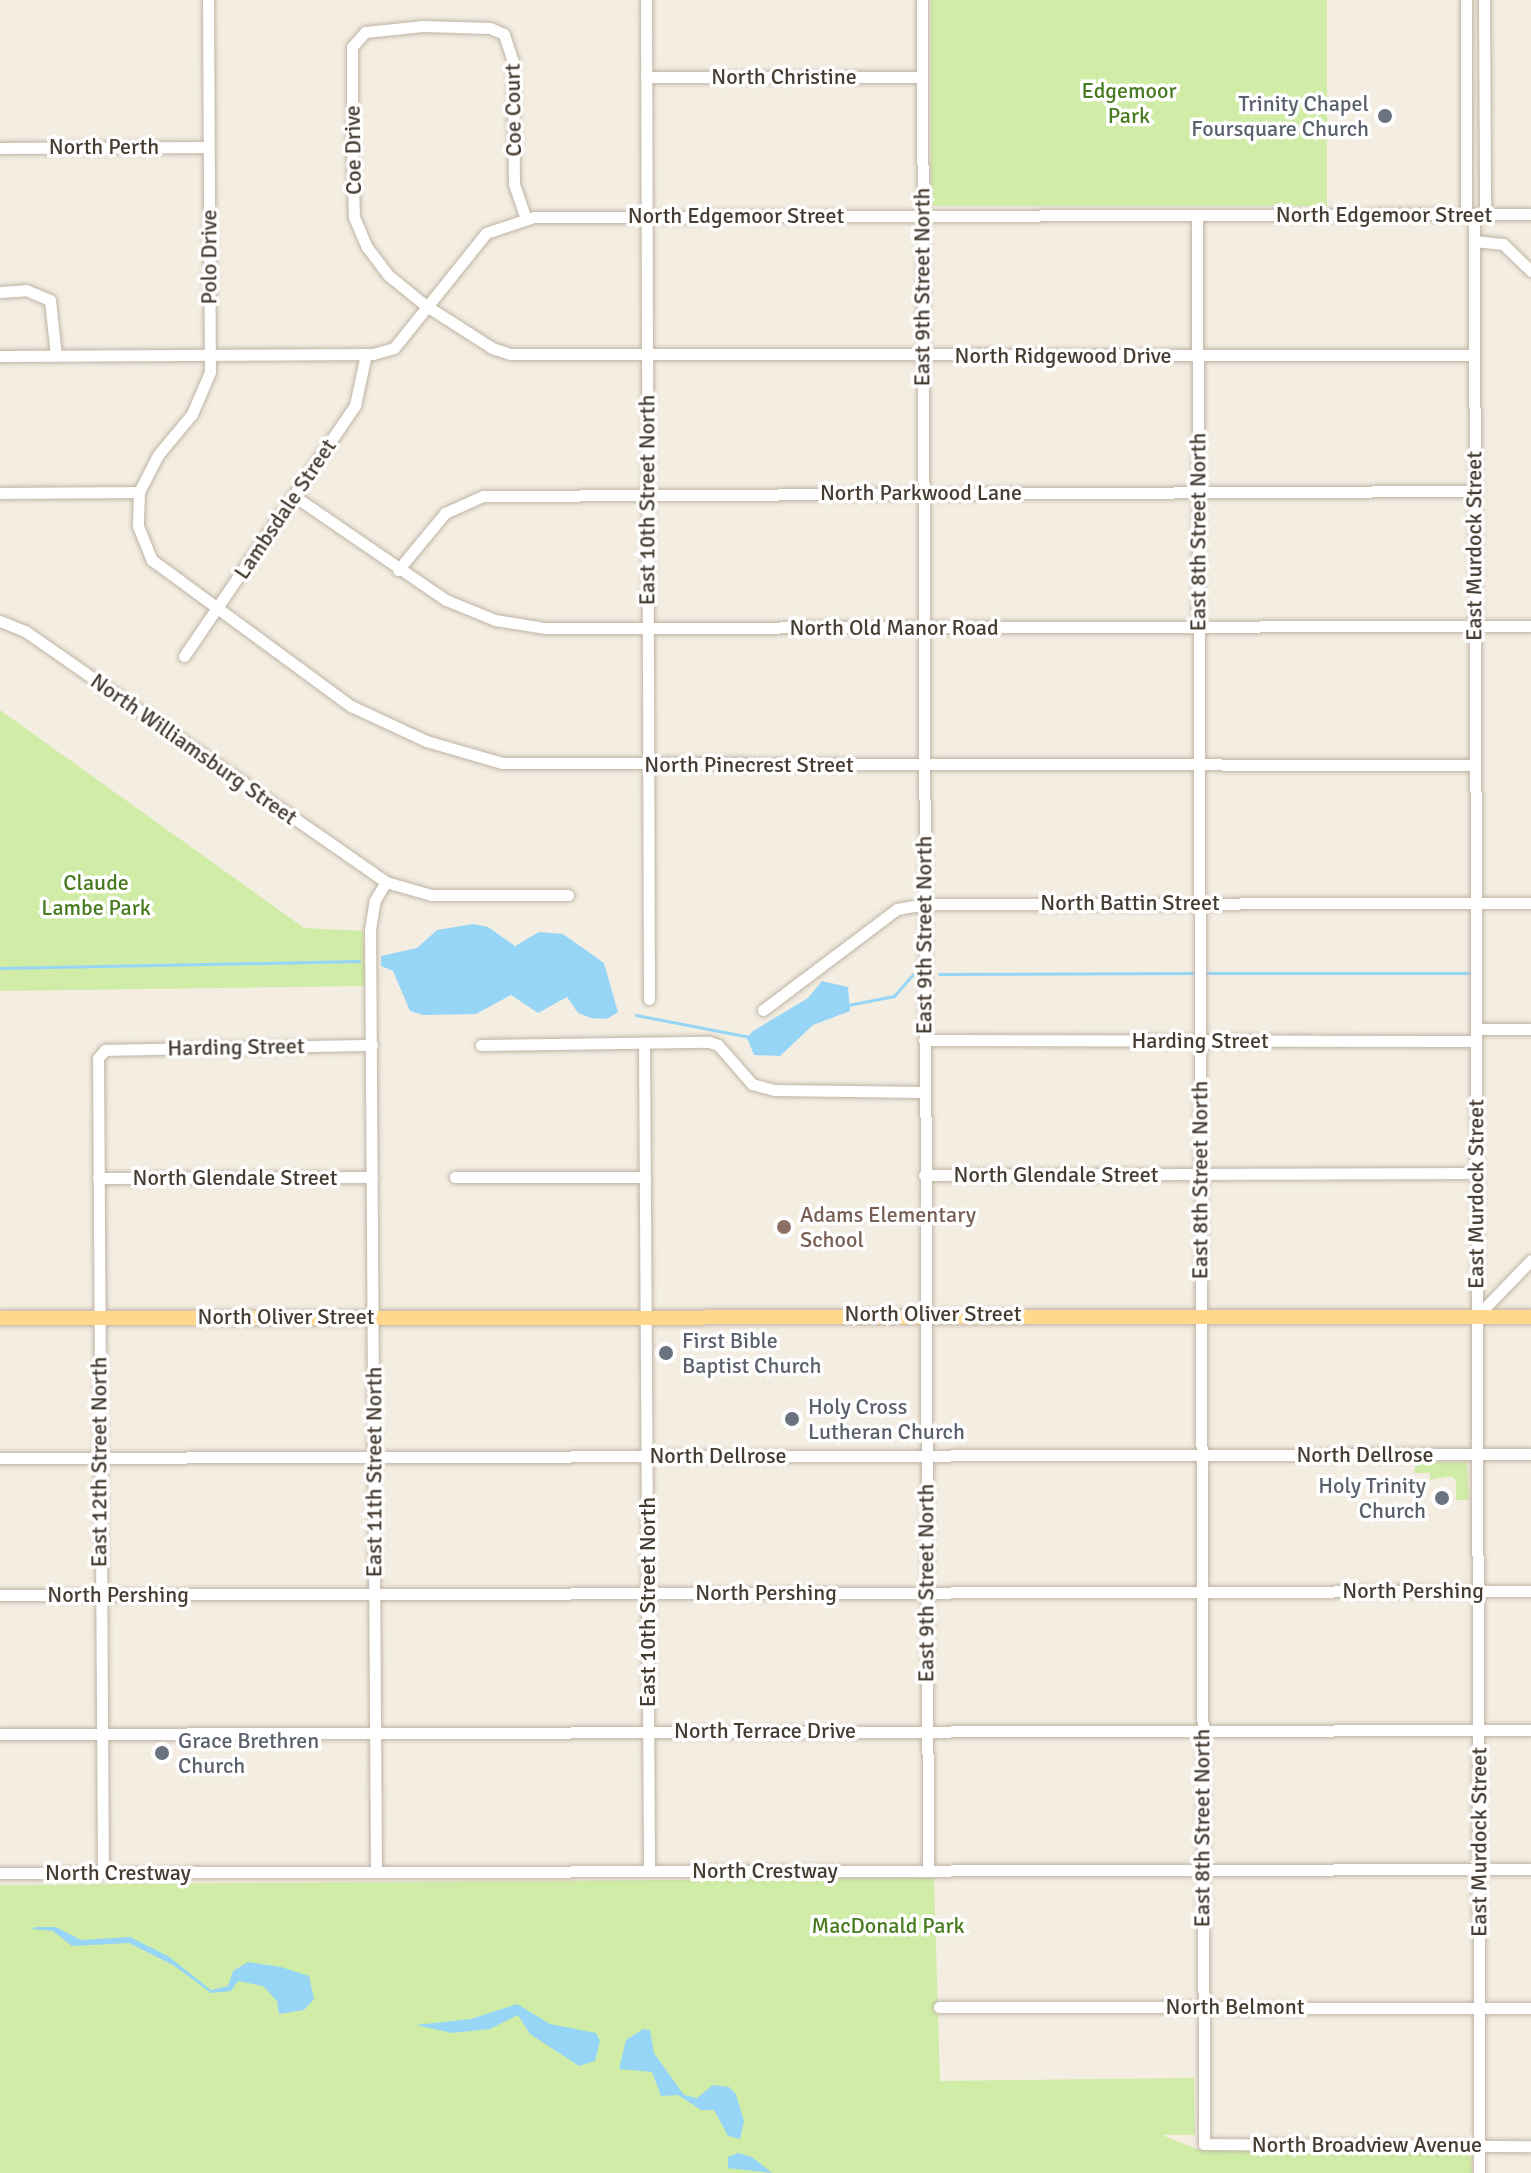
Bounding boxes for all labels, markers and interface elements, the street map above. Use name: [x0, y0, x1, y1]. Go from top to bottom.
street label: Coe Court: [499, 63, 527, 157]
street label: North Christine: [711, 64, 857, 90]
park label: Edgemoor Park: [1081, 77, 1177, 128]
place label: Trinity Chapel Foursquare Church: [1191, 90, 1369, 142]
street label: Coe Drive: [339, 105, 367, 195]
marker: Trinity Chapel Foursquare Church: [1376, 107, 1394, 125]
street label: North Perth: [49, 134, 159, 160]
street label: East 9th Street North: [909, 188, 935, 386]
street label: North Edgemoor Street: [1276, 202, 1492, 228]
street label: North Edgemoor Street: [628, 203, 844, 229]
street label: Polo Drive: [196, 209, 222, 305]
street label: North Ridgewood Drive: [955, 343, 1171, 369]
street label: East 10th Street North: [634, 395, 660, 605]
street label: East 8th Street North: [1185, 433, 1211, 631]
street label: Lambsdale Street: [228, 434, 342, 584]
street label: East Murdock Street: [1461, 451, 1487, 641]
street label: North Parkwood Lane: [820, 480, 1022, 506]
street label: North Old Manor Road: [789, 615, 999, 641]
street label: North Williamsburg Street: [86, 668, 302, 830]
street label: North Pinecrest Street: [644, 752, 854, 778]
street label: East 9th Street North: [911, 836, 937, 1034]
park label: Claude Lambe Park: [41, 869, 151, 920]
street label: North Battin Street: [1040, 890, 1220, 916]
street label: Harding Street: [1131, 1028, 1269, 1054]
street label: Harding Street: [167, 1033, 305, 1061]
street label: East 8th Street North: [1187, 1081, 1213, 1279]
street label: East Murdock Street: [1463, 1099, 1489, 1289]
street label: North Glendale Street: [953, 1162, 1159, 1188]
street label: North Glendale Street: [132, 1165, 338, 1191]
place label: Adams Elementary School: [800, 1201, 976, 1252]
marker: Adams Elementary School: [775, 1218, 793, 1236]
street label: North Oliver Street: [844, 1301, 1022, 1327]
street label: North Oliver Street: [197, 1304, 375, 1330]
place label: First Bible Baptist Church: [682, 1327, 821, 1378]
marker: First Bible Baptist Church: [657, 1344, 675, 1362]
street label: East 12th Street North: [86, 1357, 112, 1567]
street label: East 11th Street North: [361, 1367, 387, 1577]
place label: Holy Cross Lutheran Church: [808, 1393, 965, 1444]
marker: Holy Cross Lutheran Church: [783, 1410, 801, 1428]
street label: North Dellrose: [1296, 1442, 1434, 1468]
street label: North Dellrose: [649, 1443, 787, 1469]
place label: Holy Trinity Church: [1318, 1472, 1426, 1524]
street label: East 9th Street North: [913, 1484, 939, 1682]
marker: Holy Trinity Church: [1433, 1489, 1451, 1507]
street label: East 10th Street North: [635, 1497, 661, 1707]
street label: North Pershing: [1342, 1578, 1484, 1604]
street label: North Pershing: [695, 1580, 837, 1606]
street label: North Pershing: [47, 1582, 189, 1608]
street label: North Terrace Drive: [674, 1718, 856, 1744]
place label: Grace Brethren Church: [178, 1727, 319, 1778]
street label: East 8th Street North: [1189, 1729, 1215, 1927]
marker: Grace Brethren Church: [153, 1744, 171, 1762]
street label: East Murdock Street: [1466, 1747, 1492, 1937]
street label: North Crestway: [692, 1858, 838, 1884]
street label: North Crestway: [45, 1860, 191, 1886]
park label: MacDonald Park: [811, 1913, 965, 1939]
street label: North Belmont: [1166, 1994, 1304, 2020]
street label: North Broadview Avenue: [1252, 2132, 1482, 2158]

